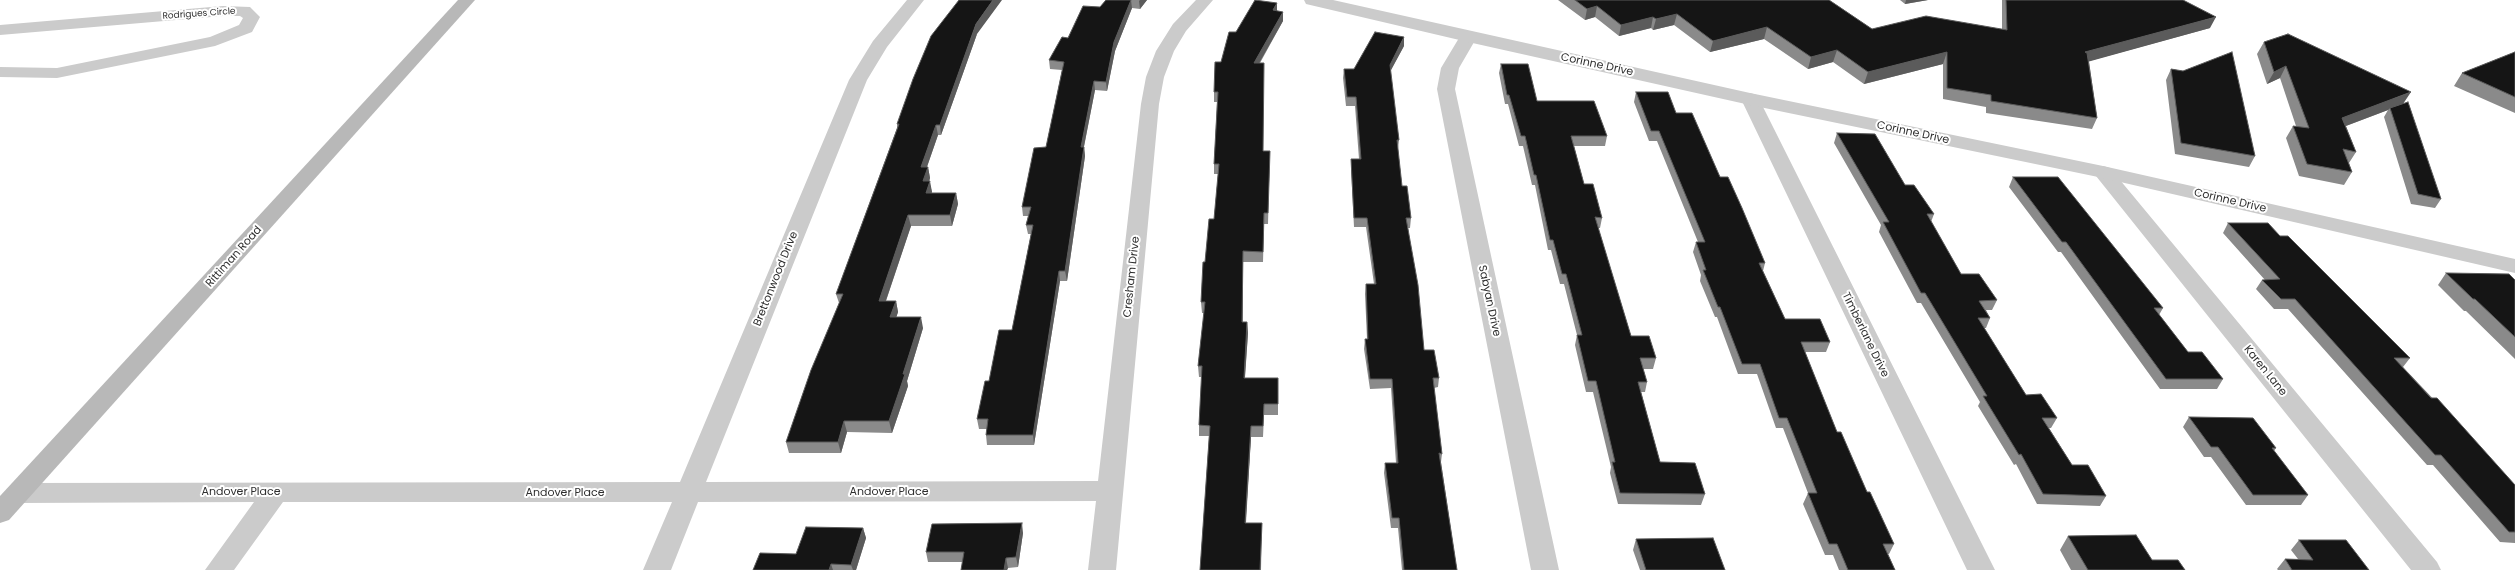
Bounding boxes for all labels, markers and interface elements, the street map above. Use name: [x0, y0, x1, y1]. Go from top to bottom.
street label: Rodrigues Circle: [162, 6, 236, 22]
street label: Corinne Drive: [1560, 51, 1634, 79]
street label: Corinne Drive: [1876, 119, 1950, 147]
street label: Corinne Drive: [2193, 186, 2267, 216]
street label: Rittiman Road: [203, 224, 265, 290]
street label: Brettonwood Drive: [751, 230, 801, 328]
street label: Cresham Drive: [1121, 236, 1143, 318]
street label: Sabyan Drive: [1475, 264, 1503, 338]
street label: Timberlane Drive: [1839, 290, 1891, 380]
street label: Karen Lane: [2241, 343, 2289, 399]
street label: Andover Place: [202, 485, 280, 499]
street label: Andover Place: [850, 485, 928, 499]
street label: Andover Place: [526, 486, 604, 500]

